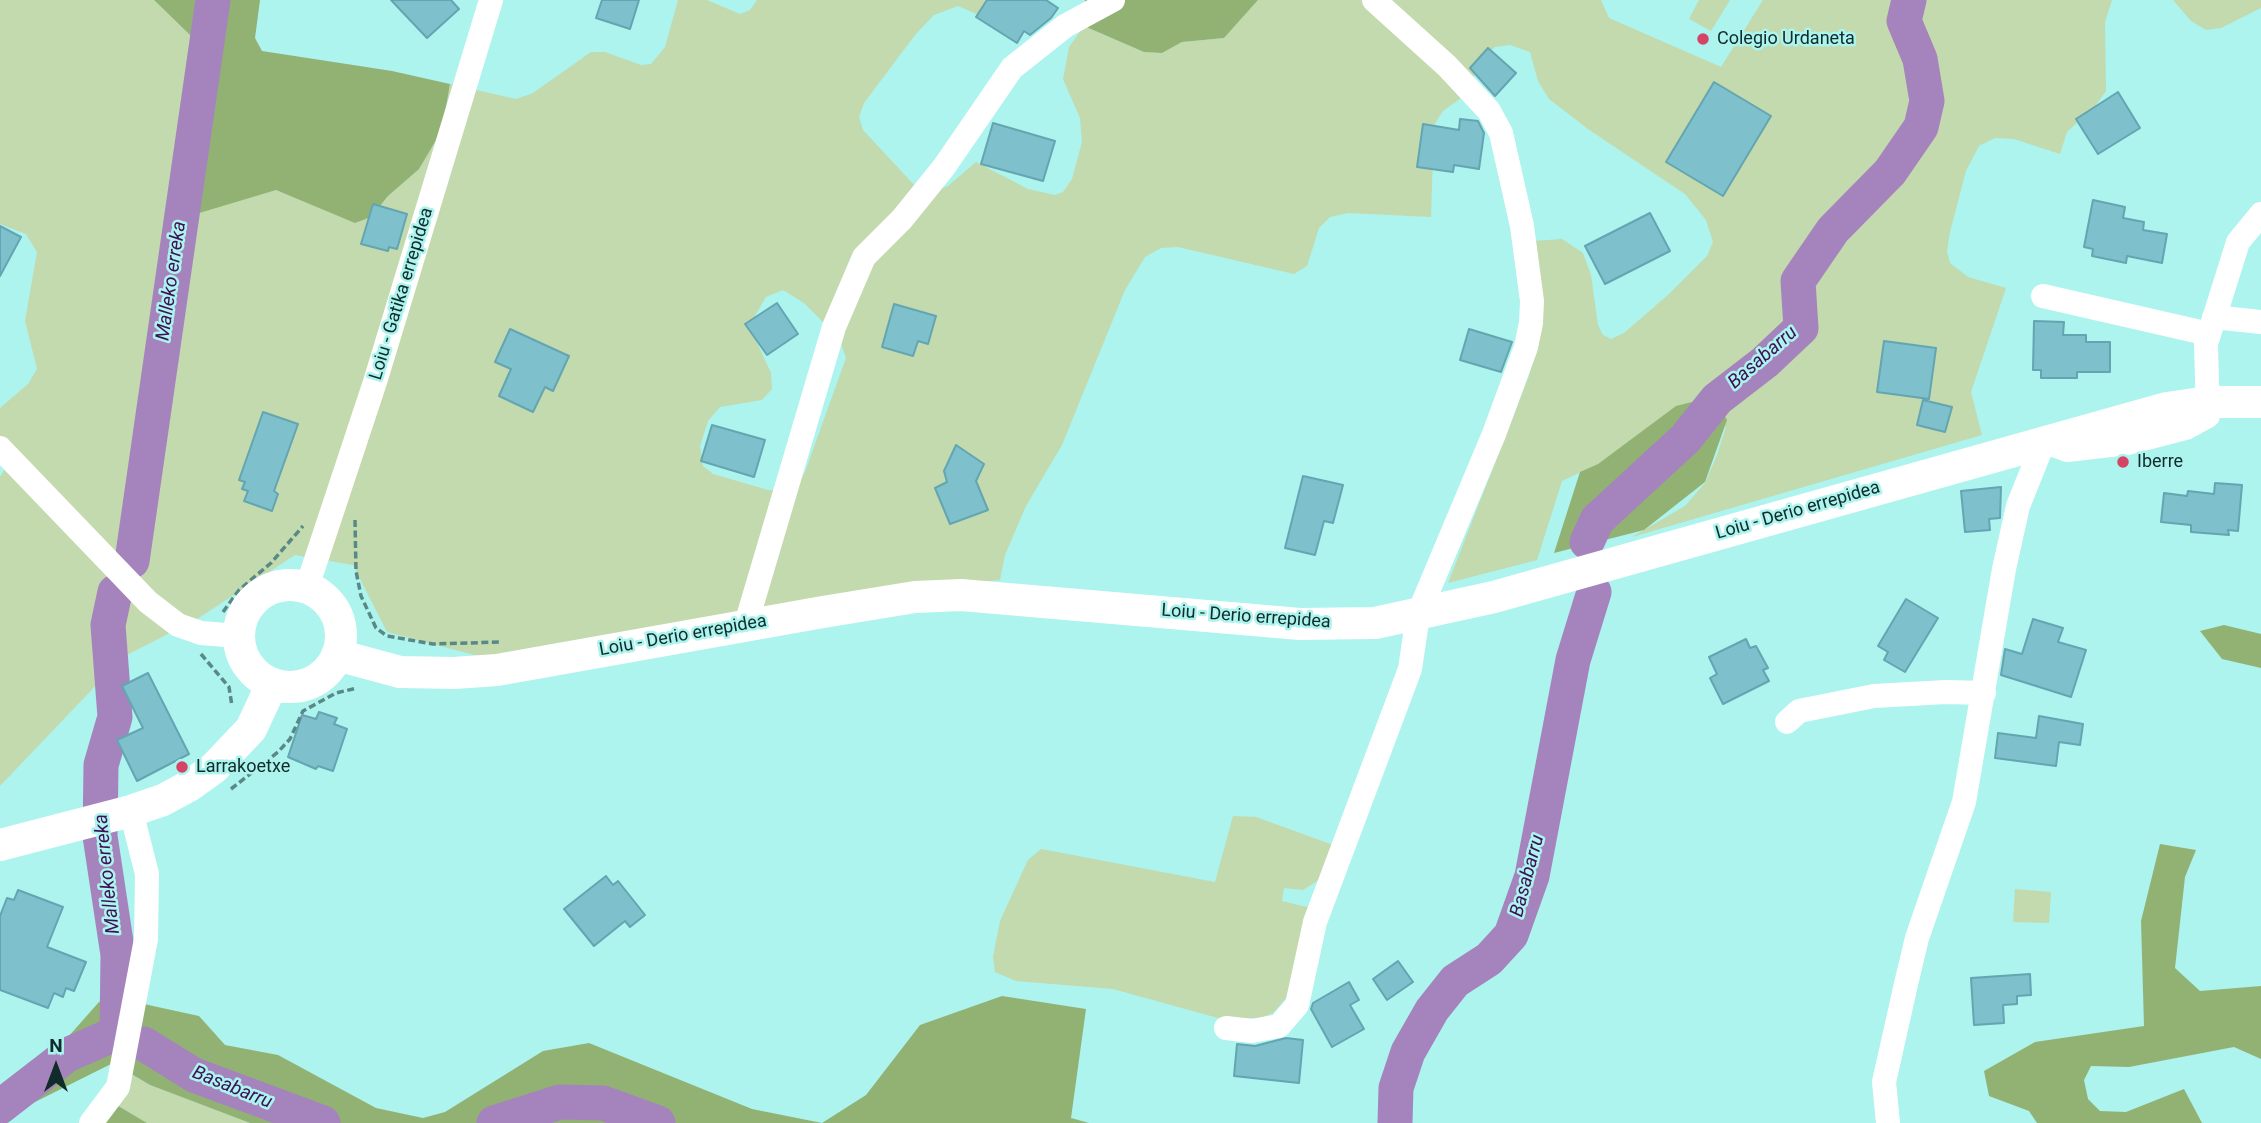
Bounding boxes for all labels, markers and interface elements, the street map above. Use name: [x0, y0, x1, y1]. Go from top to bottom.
place label: Colegio Urdaneta: [1717, 28, 1855, 50]
marker: Colegio Urdaneta: [1695, 31, 1711, 47]
street label: Loiu - Gatika errepidea: [366, 205, 438, 383]
water label: Malleko erreka: [152, 220, 192, 342]
water label: Basabarru: [1724, 322, 1802, 394]
place label: Iberre: [2137, 451, 2183, 473]
marker: Iberre: [2115, 454, 2131, 470]
street label: Loiu - Derio errepidea: [1713, 477, 1883, 545]
street label: Loiu - Derio errepidea: [1161, 600, 1331, 634]
street label: Loiu - Derio errepidea: [598, 611, 768, 661]
place label: Larrakoetxe: [196, 756, 290, 778]
marker: Larrakoetxe: [174, 759, 190, 775]
water label: Malleko erreka: [90, 813, 126, 935]
water label: Basabarru: [1506, 832, 1550, 920]
north arrow: [21, 1032, 91, 1102]
text: N: [49, 1034, 63, 1057]
water label: Basabarru: [189, 1062, 275, 1114]

